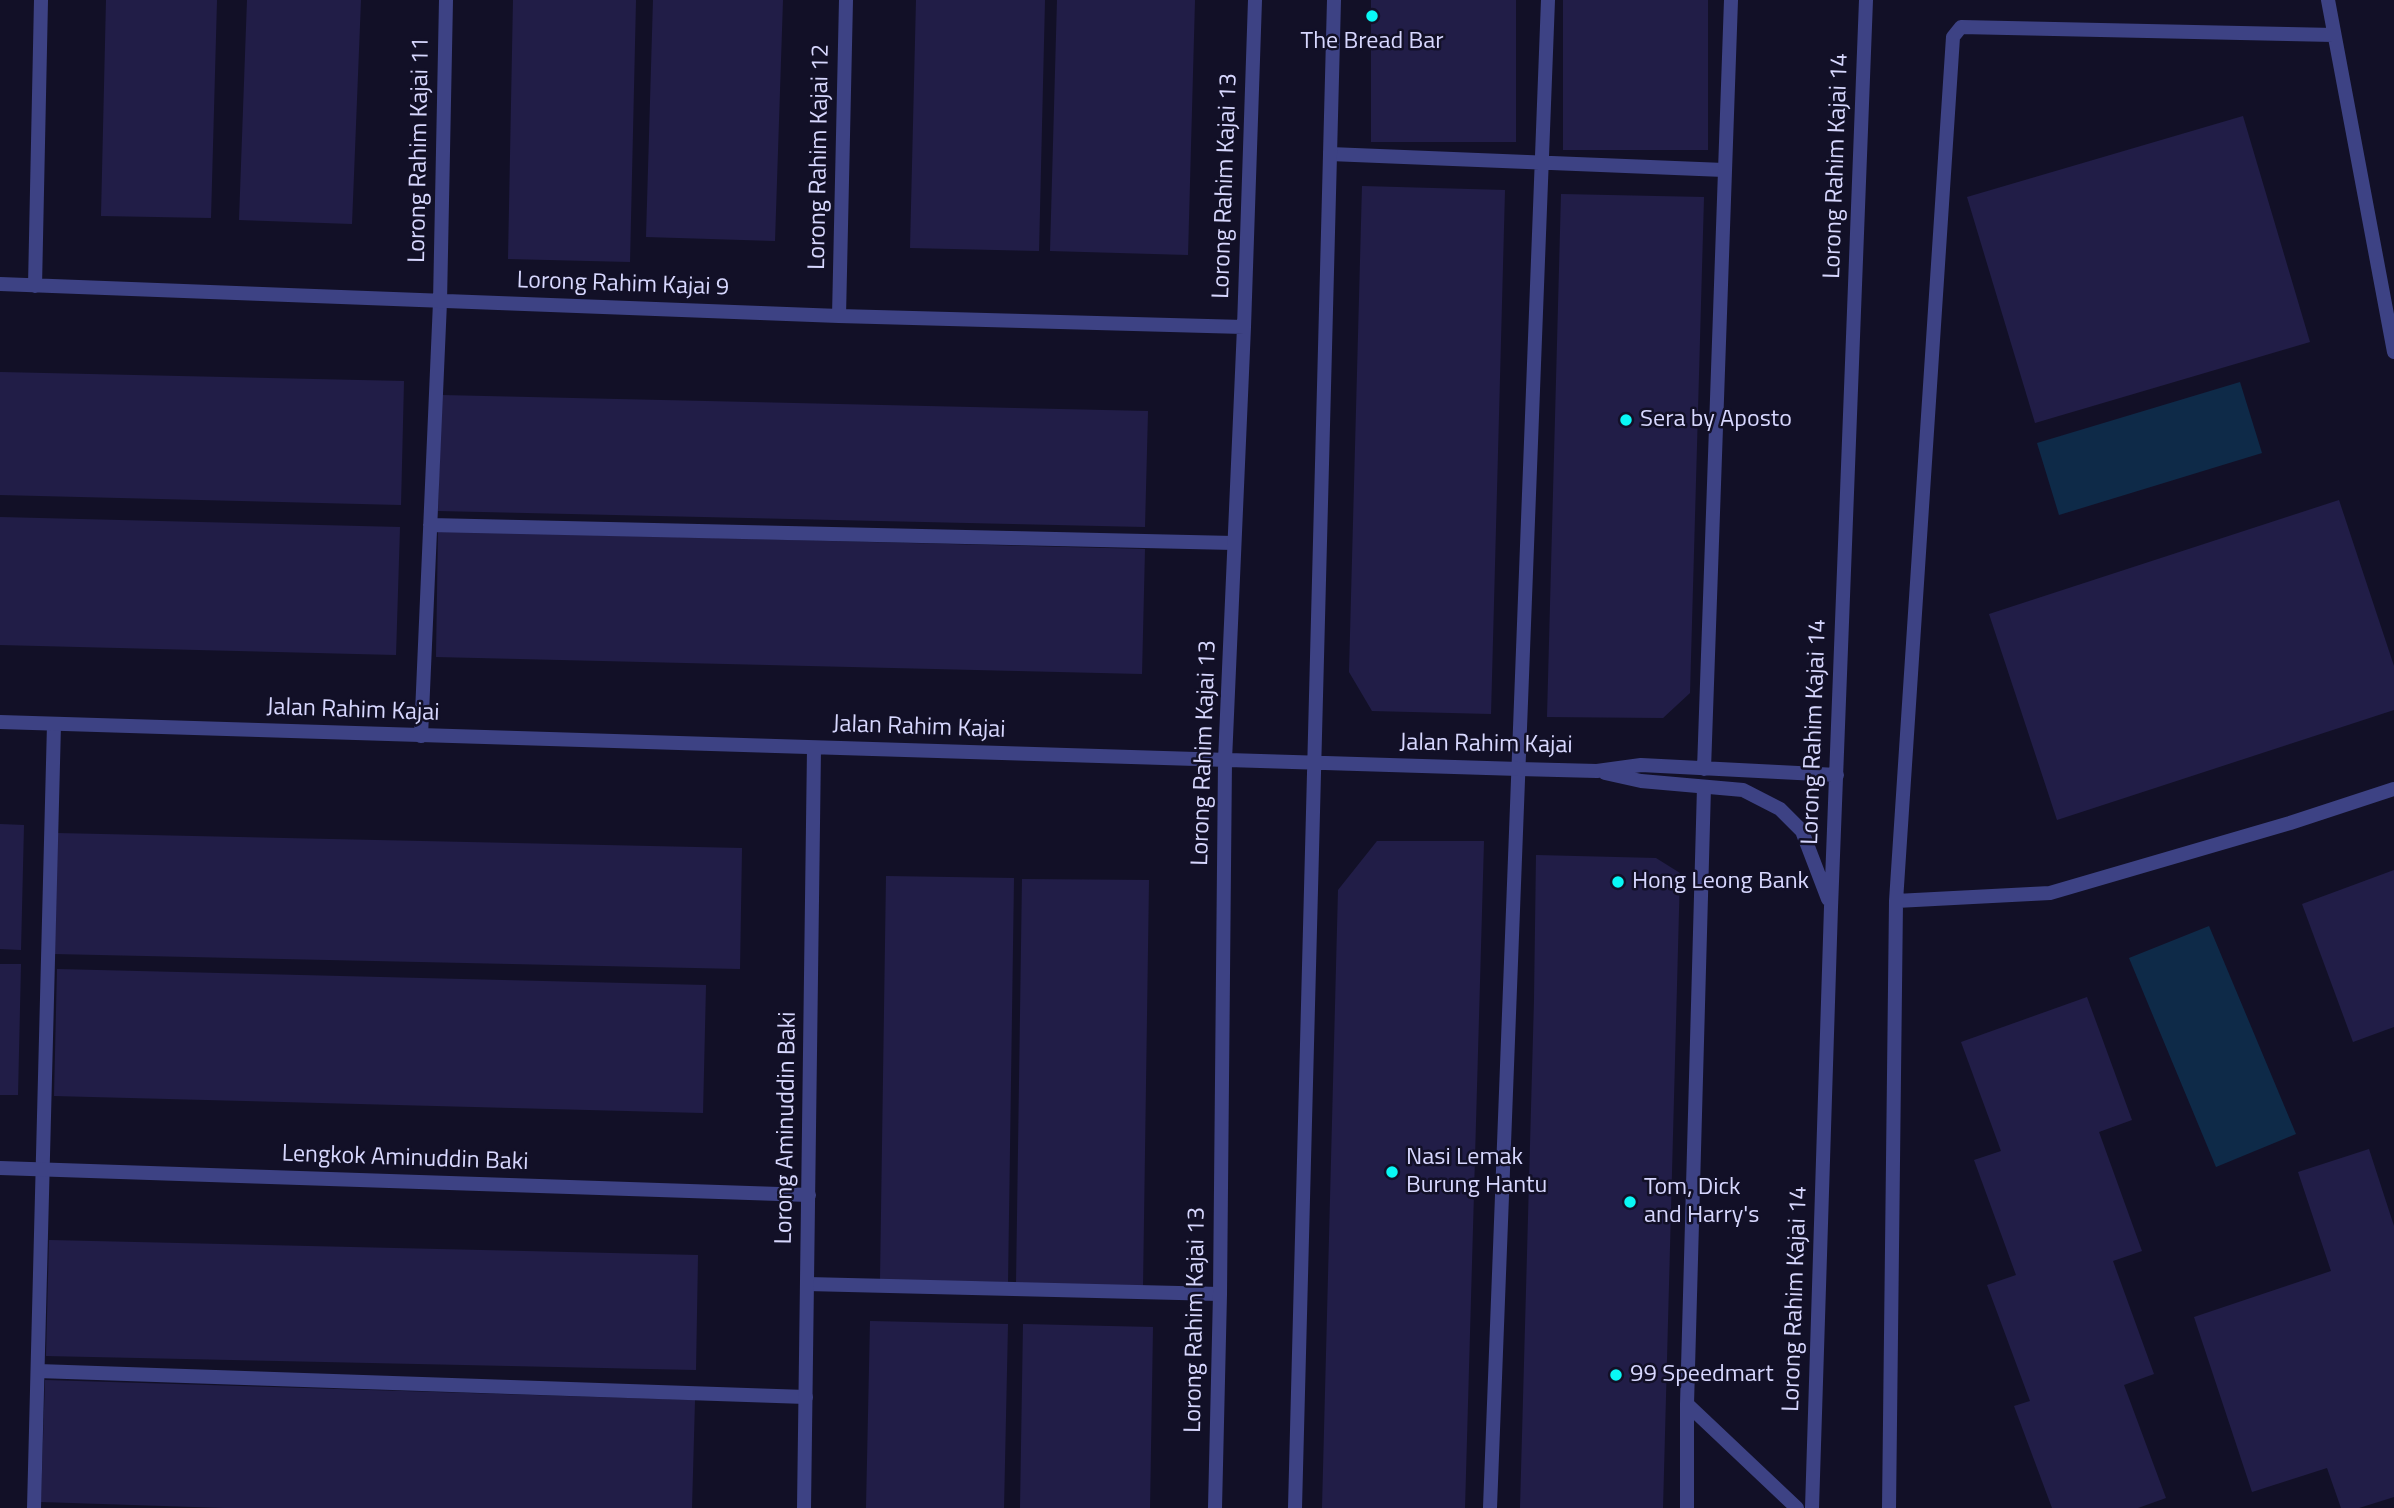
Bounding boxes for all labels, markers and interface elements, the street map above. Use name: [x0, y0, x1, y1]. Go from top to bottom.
marker: The Bread Bar: [1364, 8, 1380, 24]
place label: The Bread Bar: [1301, 28, 1443, 56]
street label: Lorong Rahim Kajai 11: [404, 37, 436, 263]
street label: Lorong Rahim Kajai 12: [804, 44, 836, 270]
street label: Lorong Rahim Kajai 14: [1819, 53, 1855, 279]
street label: Lorong Rahim Kajai 13: [1208, 73, 1244, 299]
street label: Lorong Rahim Kajai 9: [516, 267, 730, 303]
place label: Sera by Aposto: [1640, 406, 1792, 434]
marker: Sera by Aposto: [1618, 412, 1634, 428]
street label: Lorong Rahim Kajai 14: [1797, 619, 1833, 845]
street label: Lorong Rahim Kajai 13: [1187, 640, 1223, 866]
street label: Jalan Rahim Kajai: [266, 694, 440, 728]
street label: Jalan Rahim Kajai: [832, 711, 1006, 745]
street label: Jalan Rahim Kajai: [1399, 729, 1573, 761]
place label: Hong Leong Bank: [1632, 868, 1809, 896]
marker: Hong Leong Bank: [1610, 874, 1626, 890]
street label: Lorong Aminuddin Baki: [771, 1011, 803, 1245]
street label: Lengkok Aminuddin Baki: [281, 1140, 529, 1178]
place label: Nasi Lemak Burung Hantu: [1406, 1144, 1547, 1200]
marker: Nasi Lemak Burung Hantu: [1384, 1164, 1400, 1180]
place label: Tom, Dick and Harry's: [1644, 1174, 1759, 1230]
street label: Lorong Rahim Kajai 14: [1778, 1186, 1814, 1412]
marker: Tom, Dick and Harry's: [1622, 1194, 1638, 1210]
street label: Lorong Rahim Kajai 13: [1180, 1207, 1212, 1433]
place label: 99 Speedmart: [1630, 1361, 1774, 1389]
marker: 99 Speedmart: [1608, 1367, 1624, 1383]

